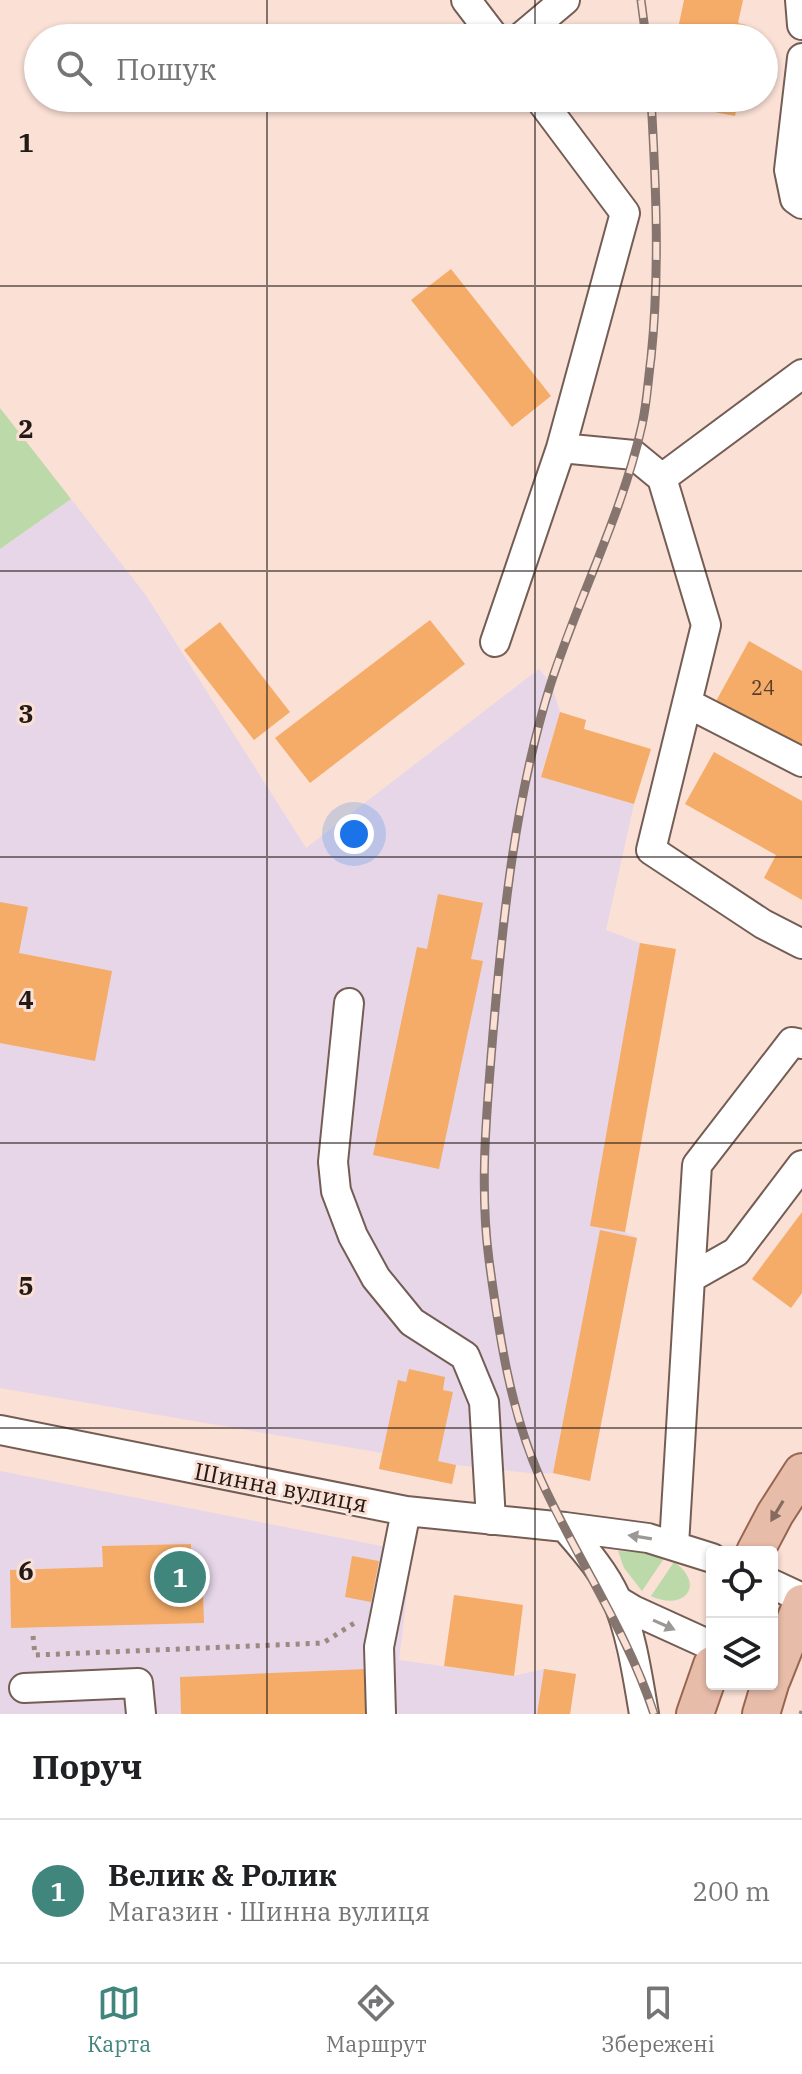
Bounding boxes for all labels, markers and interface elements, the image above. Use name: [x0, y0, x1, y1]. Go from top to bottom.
search box: [24, 24, 778, 112]
icon: search: [52, 46, 96, 90]
text: Пошук: [116, 49, 216, 88]
text: 1: [18, 125, 34, 159]
text: 2: [18, 411, 34, 445]
house number: 24: [751, 674, 775, 701]
text: 3: [18, 696, 34, 730]
your location: [334, 814, 374, 854]
text: 4: [18, 982, 34, 1016]
text: 5: [18, 1268, 34, 1302]
street label: Шинна вулиця: [192, 1455, 370, 1519]
one-way arrow: [770, 1500, 784, 1522]
one-way arrow: [627, 1531, 652, 1543]
map controls: [706, 1546, 778, 1690]
button: locate: [706, 1546, 778, 1618]
pin: 1: [154, 1547, 206, 1607]
text: 6: [18, 1553, 34, 1587]
one-way arrow: [653, 1618, 676, 1631]
button: layers: [706, 1618, 778, 1690]
text: Поруч: [32, 1744, 142, 1788]
text: Велик & Ролик: [108, 1855, 337, 1894]
text: 1: [50, 1874, 66, 1908]
text: 200 m: [692, 1874, 770, 1908]
text: Магазин · Шинна вулиця: [108, 1894, 430, 1928]
tab: Карта: [87, 1981, 151, 2058]
tab: Маршрут: [326, 1981, 427, 2058]
tab: Збережені: [601, 1981, 715, 2058]

